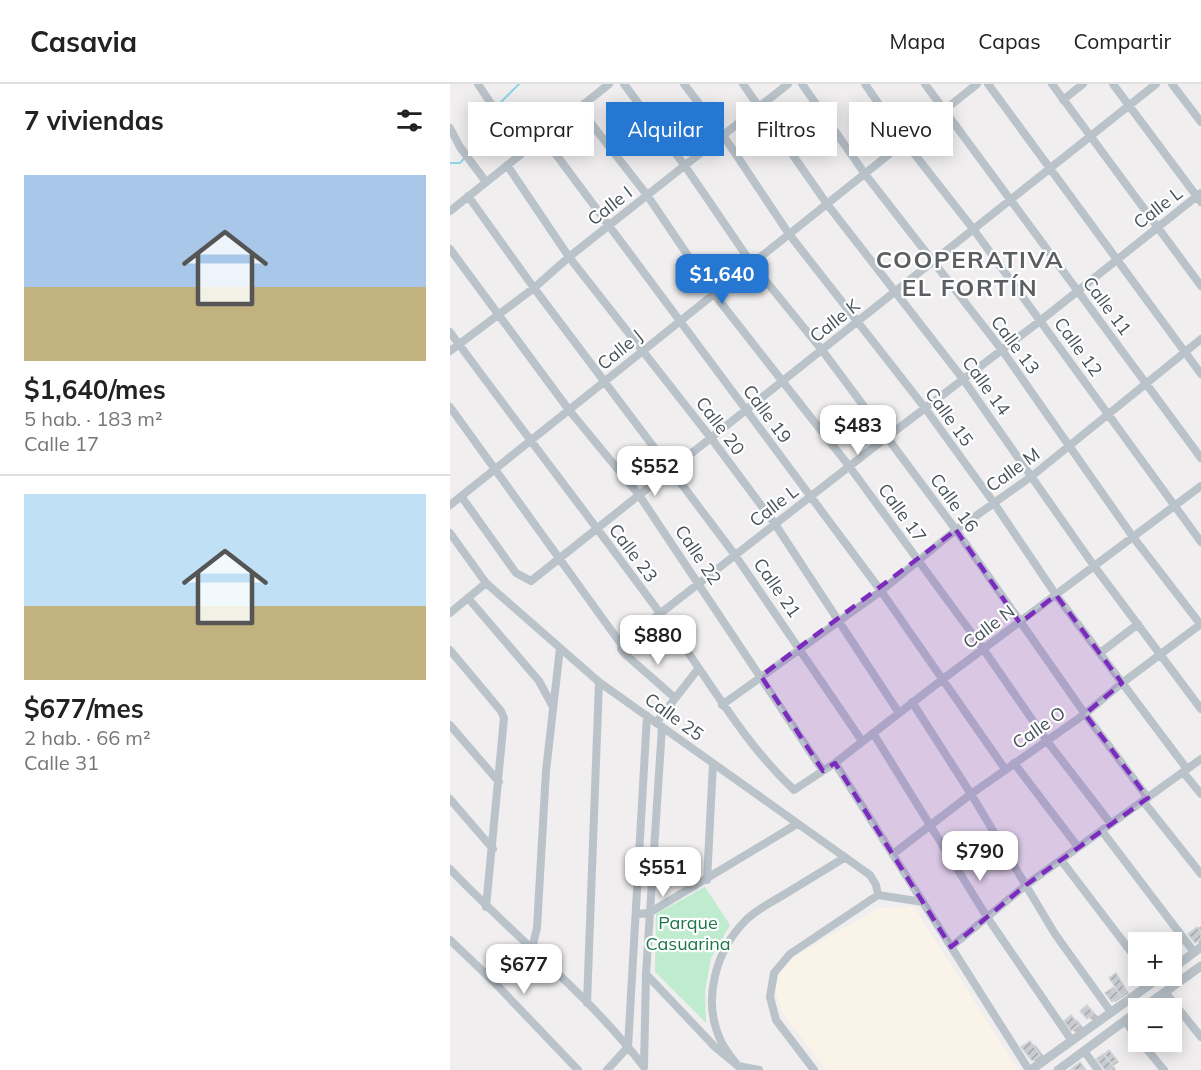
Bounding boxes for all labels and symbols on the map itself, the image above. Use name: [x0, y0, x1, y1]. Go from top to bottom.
street label: Calle I: [583, 181, 637, 230]
street label: Calle L: [1129, 181, 1187, 234]
district label: COOPERATIVA EL FORTÍN: [876, 244, 1064, 302]
pin: $1,640: [673, 254, 771, 305]
street label: Calle 11: [1078, 272, 1137, 340]
street label: Calle K: [805, 294, 865, 347]
street label: Calle 13: [986, 311, 1045, 379]
street label: Calle 12: [1049, 313, 1108, 381]
street label: Calle J: [592, 324, 647, 375]
street label: Calle 14: [957, 352, 1016, 420]
street label: Calle 19: [738, 380, 797, 448]
street label: Calle 15: [920, 383, 979, 451]
street label: Calle 20: [691, 392, 750, 460]
pin: $483: [822, 405, 894, 456]
street label: Calle M: [981, 442, 1044, 497]
pin: $552: [619, 446, 691, 497]
street label: Calle 16: [925, 469, 984, 537]
street label: Calle L: [745, 479, 803, 532]
street label: Calle 17: [873, 479, 932, 547]
street label: Calle 23: [604, 519, 663, 587]
street label: Calle 22: [670, 520, 727, 589]
street label: Calle 21: [749, 553, 806, 622]
street label: Calle N: [958, 600, 1019, 654]
pin: $880: [622, 615, 694, 666]
street label: Calle 25: [640, 687, 709, 746]
street label: Calle O: [1008, 701, 1070, 754]
pin: $790: [944, 831, 1016, 882]
pin: $551: [627, 847, 699, 898]
park label: Parque Casuarina: [645, 911, 731, 955]
pin: $677: [488, 944, 560, 995]

